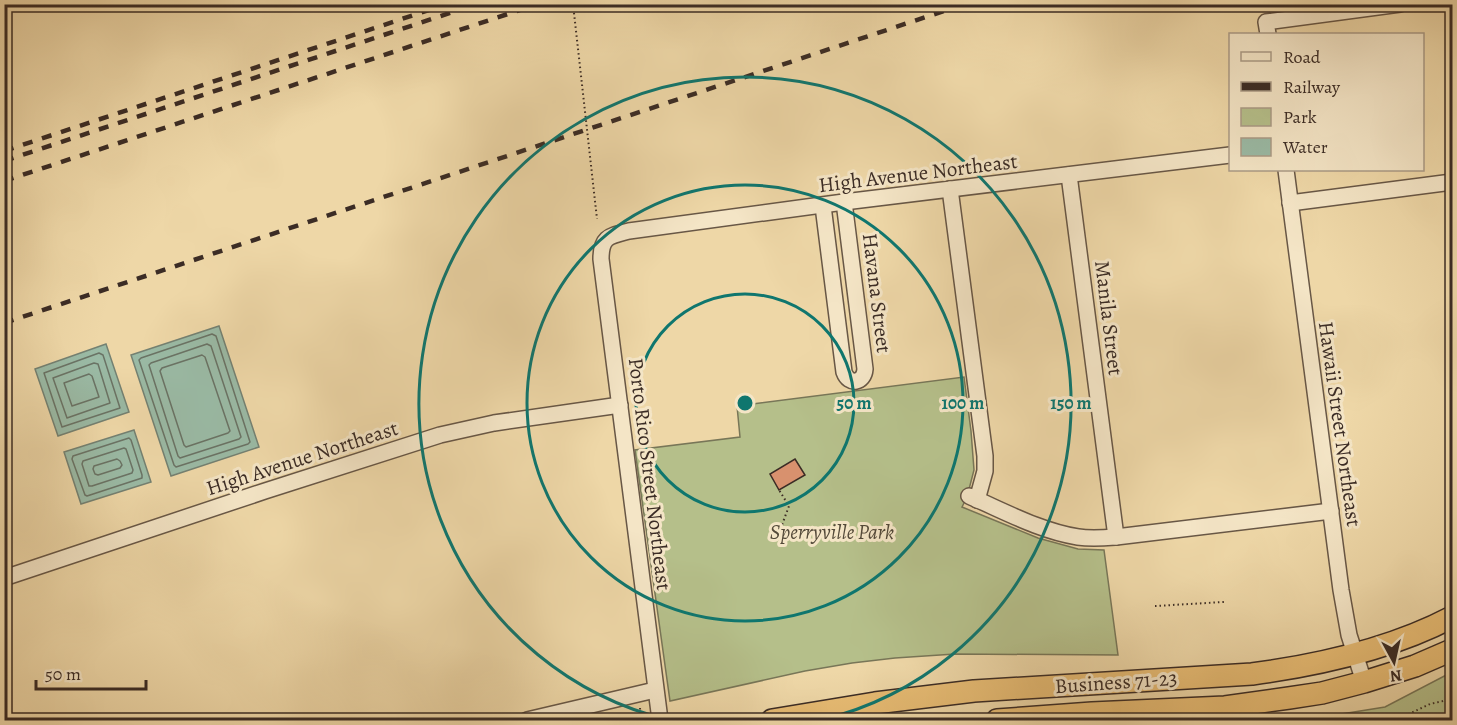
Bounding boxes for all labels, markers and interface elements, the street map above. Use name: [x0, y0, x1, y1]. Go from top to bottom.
legend: [1229, 33, 1424, 171]
text: Road: [1283, 45, 1321, 69]
text: Railway: [1283, 75, 1341, 99]
text: Park: [1283, 105, 1317, 129]
text: Water: [1282, 135, 1328, 159]
street label: High Avenue Northeast: [817, 147, 1019, 199]
street label: Havana Street: [856, 231, 898, 355]
street label: Manila Street: [1088, 259, 1130, 377]
street label: Hawaii Street Northeast: [1312, 320, 1368, 528]
street label: Porto Rico Street Northeast: [622, 356, 678, 592]
text: 50 m: [837, 391, 871, 415]
text: 100 m: [942, 391, 984, 415]
text: 150 m: [1050, 391, 1092, 415]
centre of rings: [735, 393, 755, 413]
street label: High Avenue Northeast: [203, 414, 402, 502]
park label: Sperryville Park: [770, 518, 894, 546]
north arrow: [1364, 632, 1424, 692]
scale bar: [36, 653, 146, 691]
text: 50 m: [45, 662, 81, 686]
street label: Business 71-23: [1054, 664, 1178, 700]
text: N: [1388, 664, 1403, 688]

